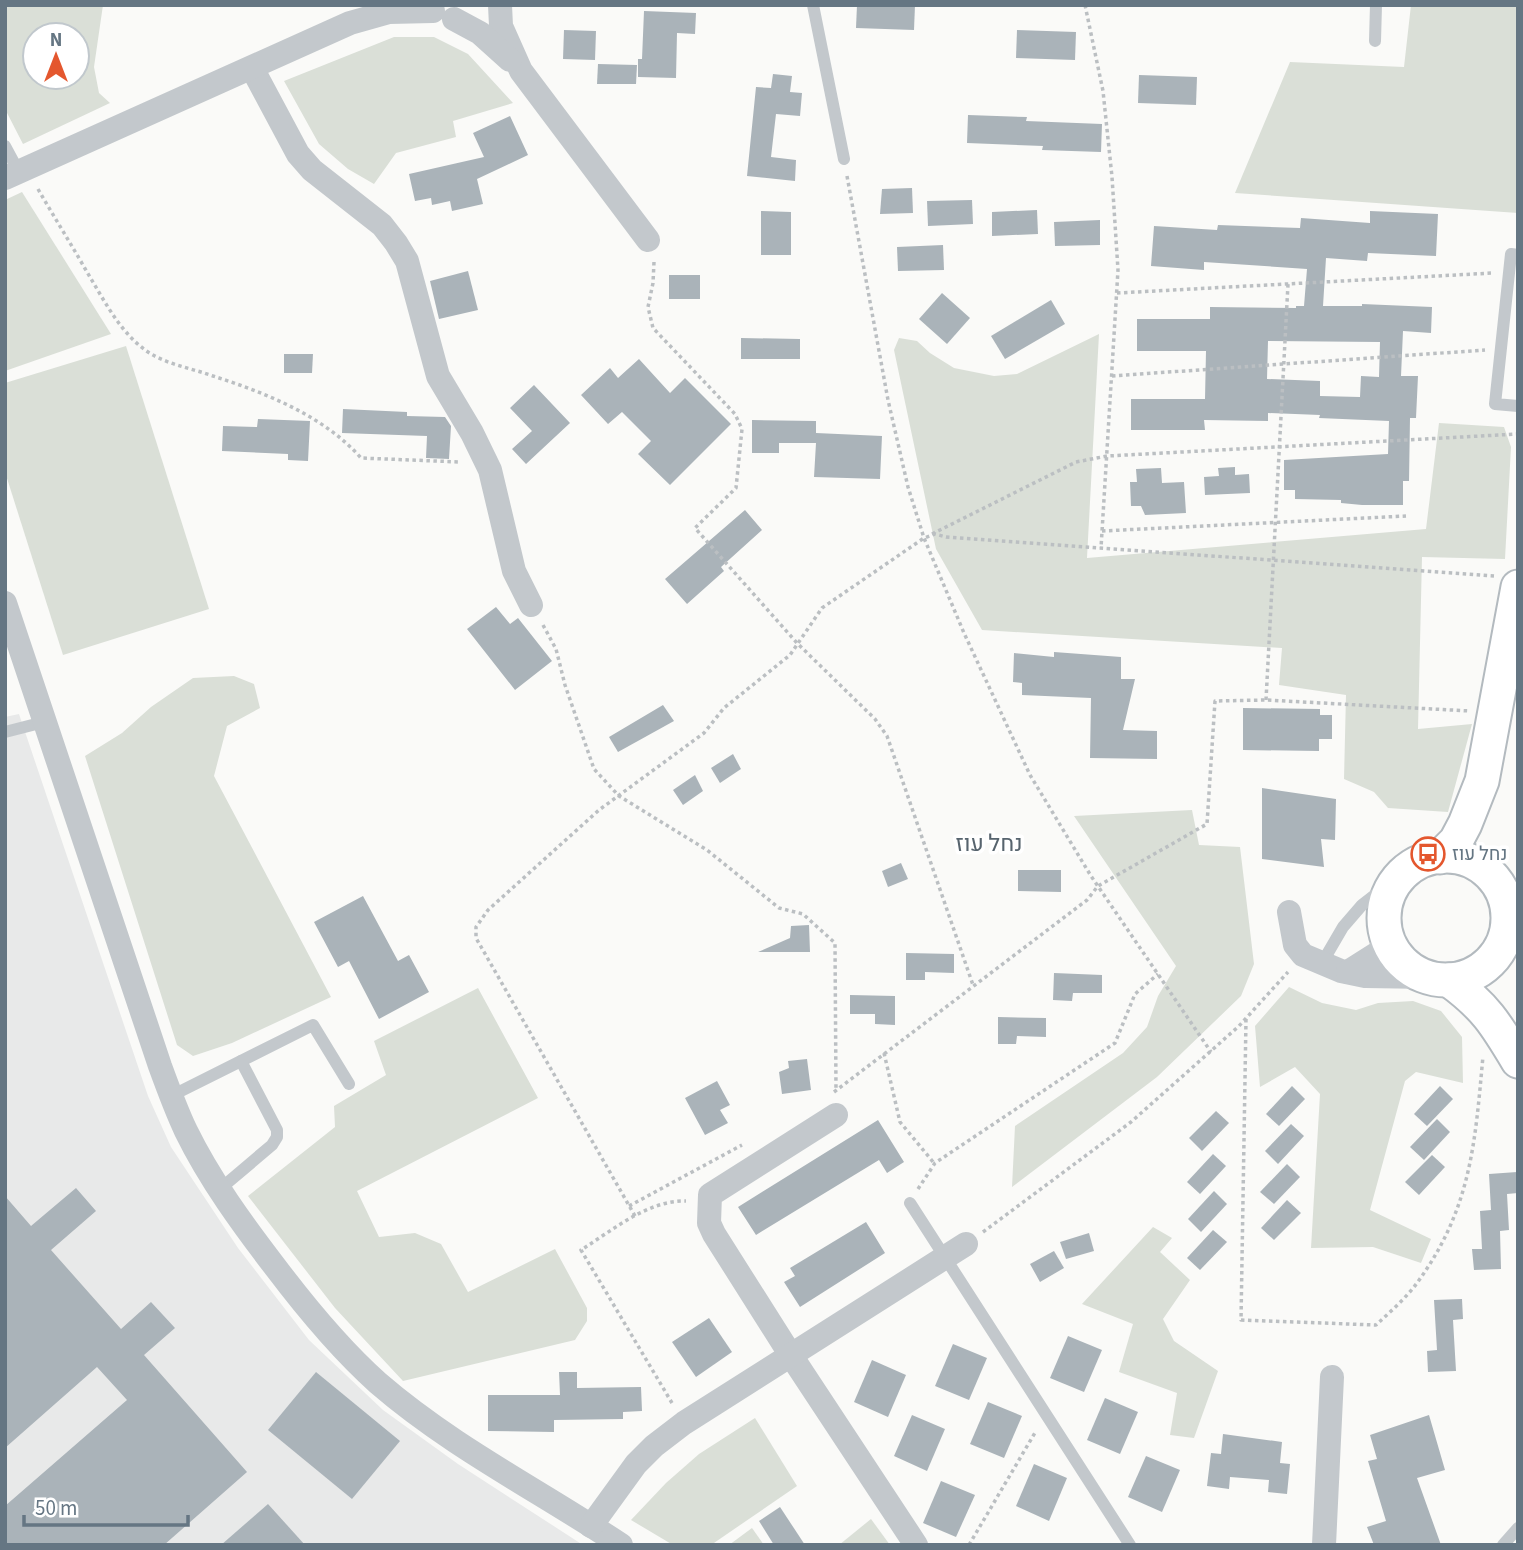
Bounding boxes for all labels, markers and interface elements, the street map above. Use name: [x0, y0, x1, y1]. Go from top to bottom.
north arrow: [21, 21, 91, 91]
text: N: [50, 27, 62, 54]
district label: נחל עוז: [956, 827, 1022, 860]
bus stop icon: נחל עוז: [1409, 835, 1447, 873]
place label: נחל עוז: [1452, 841, 1507, 868]
scale bar: [24, 1484, 189, 1528]
text: 50 m: [35, 1493, 77, 1523]

